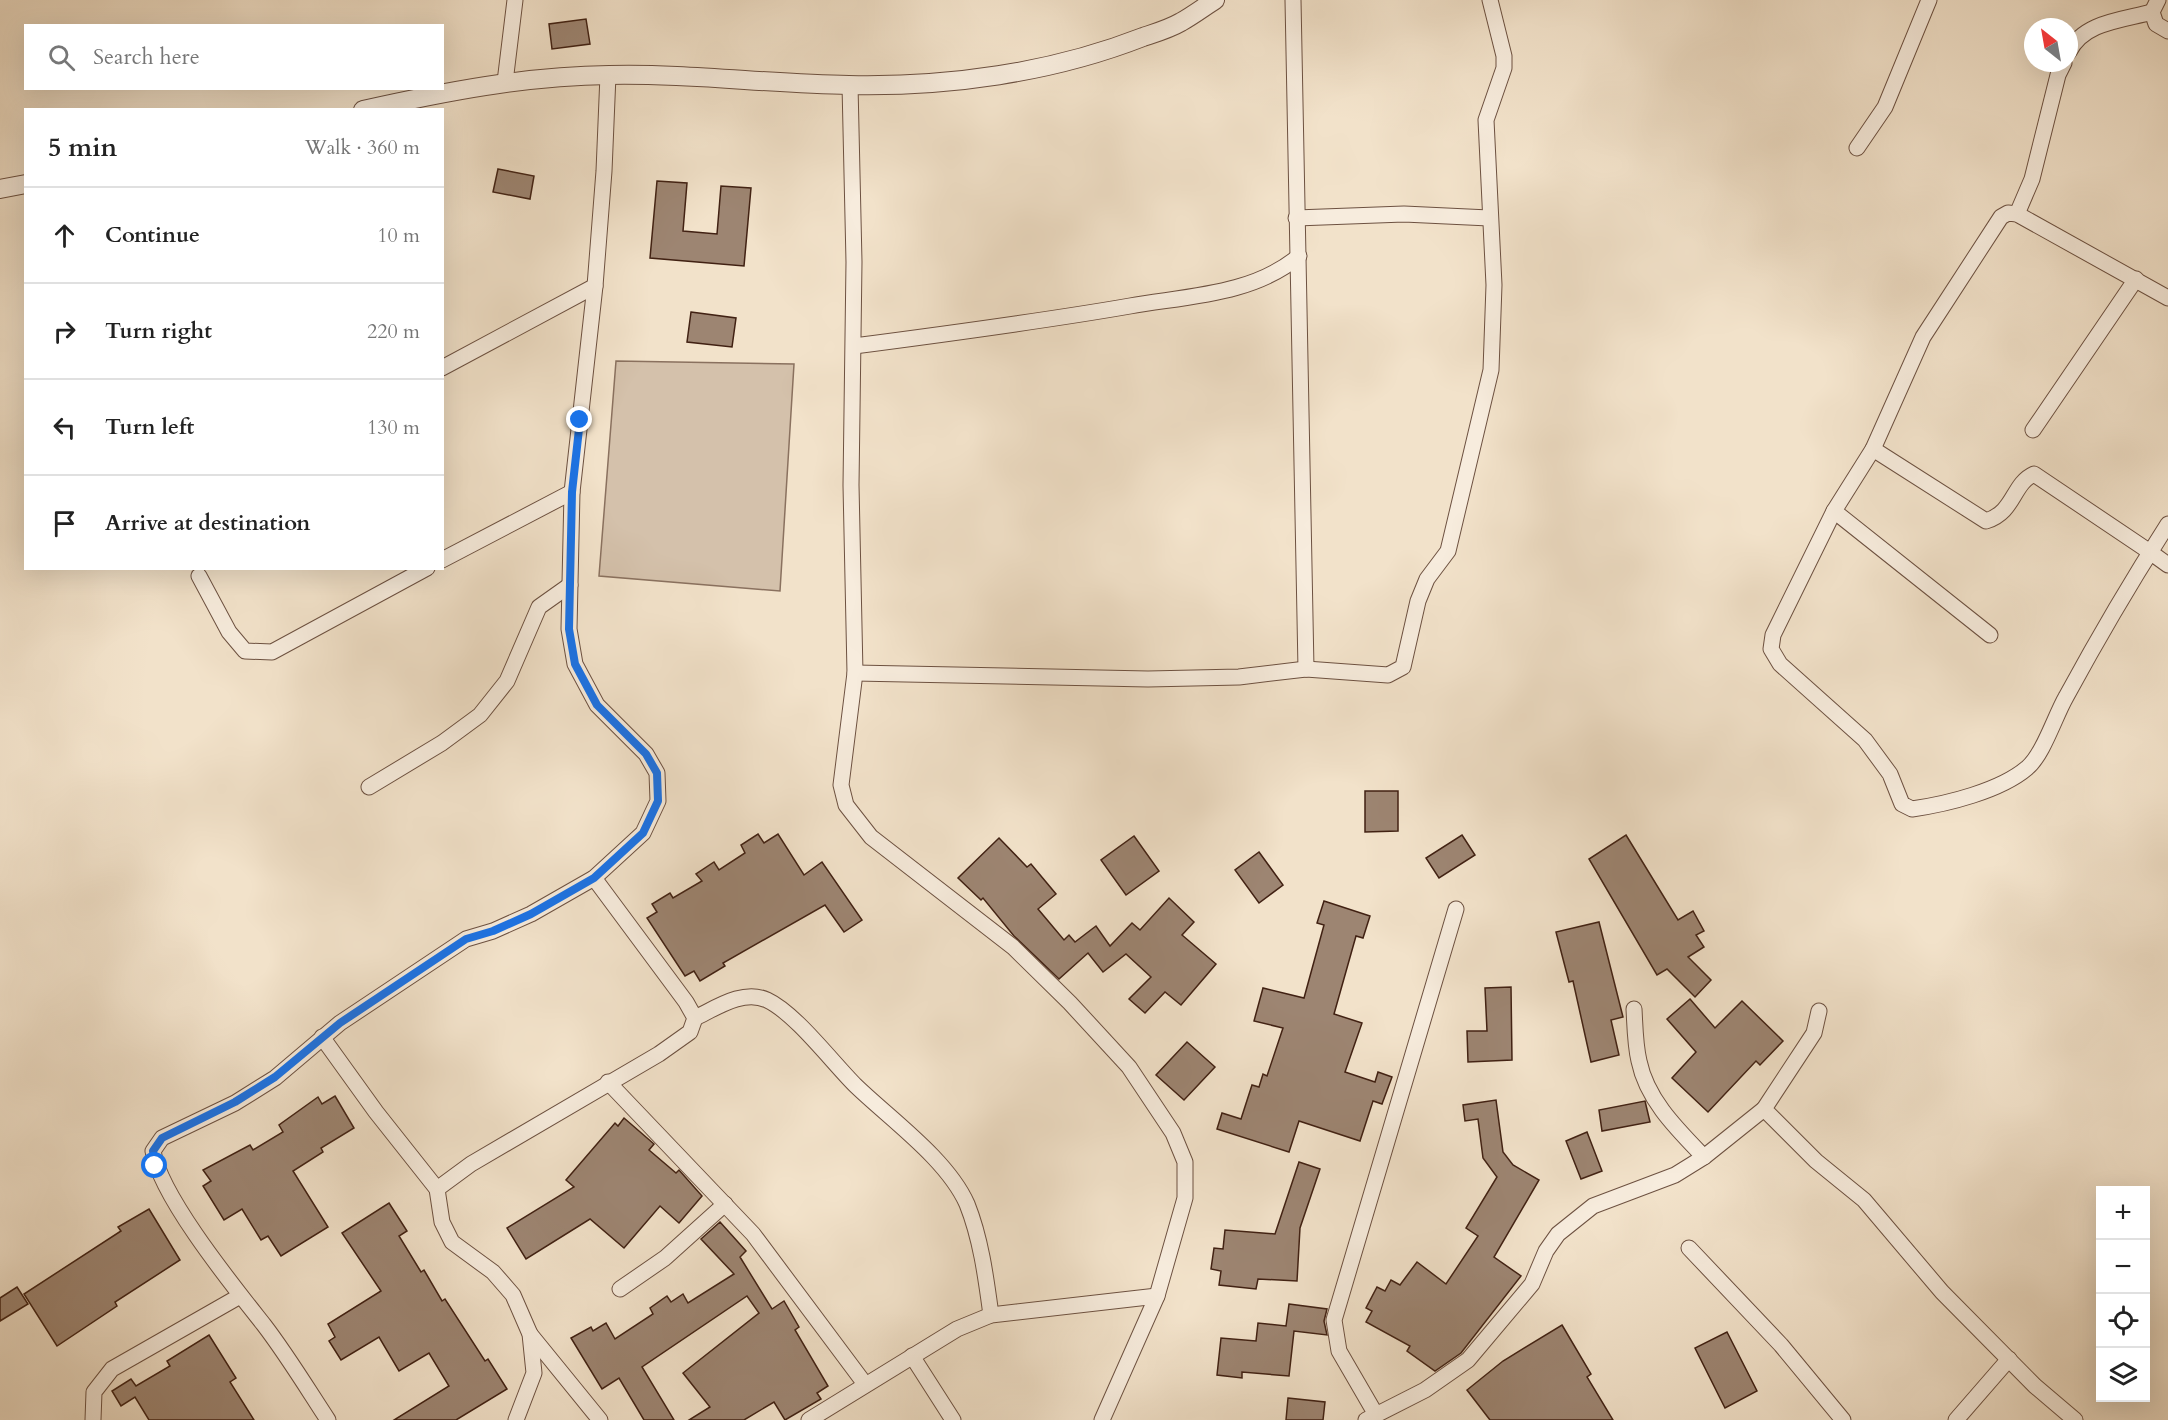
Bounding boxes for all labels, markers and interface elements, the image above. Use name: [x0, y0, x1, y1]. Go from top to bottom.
north arrow: [2024, 18, 2078, 72]
search box: [24, 24, 444, 90]
icon: search: [45, 41, 78, 74]
text: Search here: [93, 42, 200, 72]
text: 5 min: [48, 130, 117, 165]
text: Walk · 360 m: [305, 134, 420, 161]
icon: ahead: [48, 219, 81, 252]
text: Continue: [105, 220, 200, 250]
text: 10 m: [377, 222, 420, 249]
icon: right: [48, 315, 81, 348]
text: Turn right: [105, 316, 212, 346]
text: 220 m: [367, 318, 420, 345]
route end: [566, 406, 592, 432]
icon: left: [48, 411, 81, 444]
text: Turn left: [105, 412, 194, 442]
text: 130 m: [367, 414, 420, 441]
icon: arrive: [48, 507, 81, 540]
text: Arrive at destination: [105, 508, 310, 538]
route start: [141, 1152, 167, 1178]
map controls: [2096, 1186, 2150, 1402]
button: +: [2096, 1186, 2150, 1240]
button: −: [2096, 1240, 2150, 1294]
button: locate: [2096, 1294, 2150, 1348]
button: layers: [2096, 1348, 2150, 1402]

